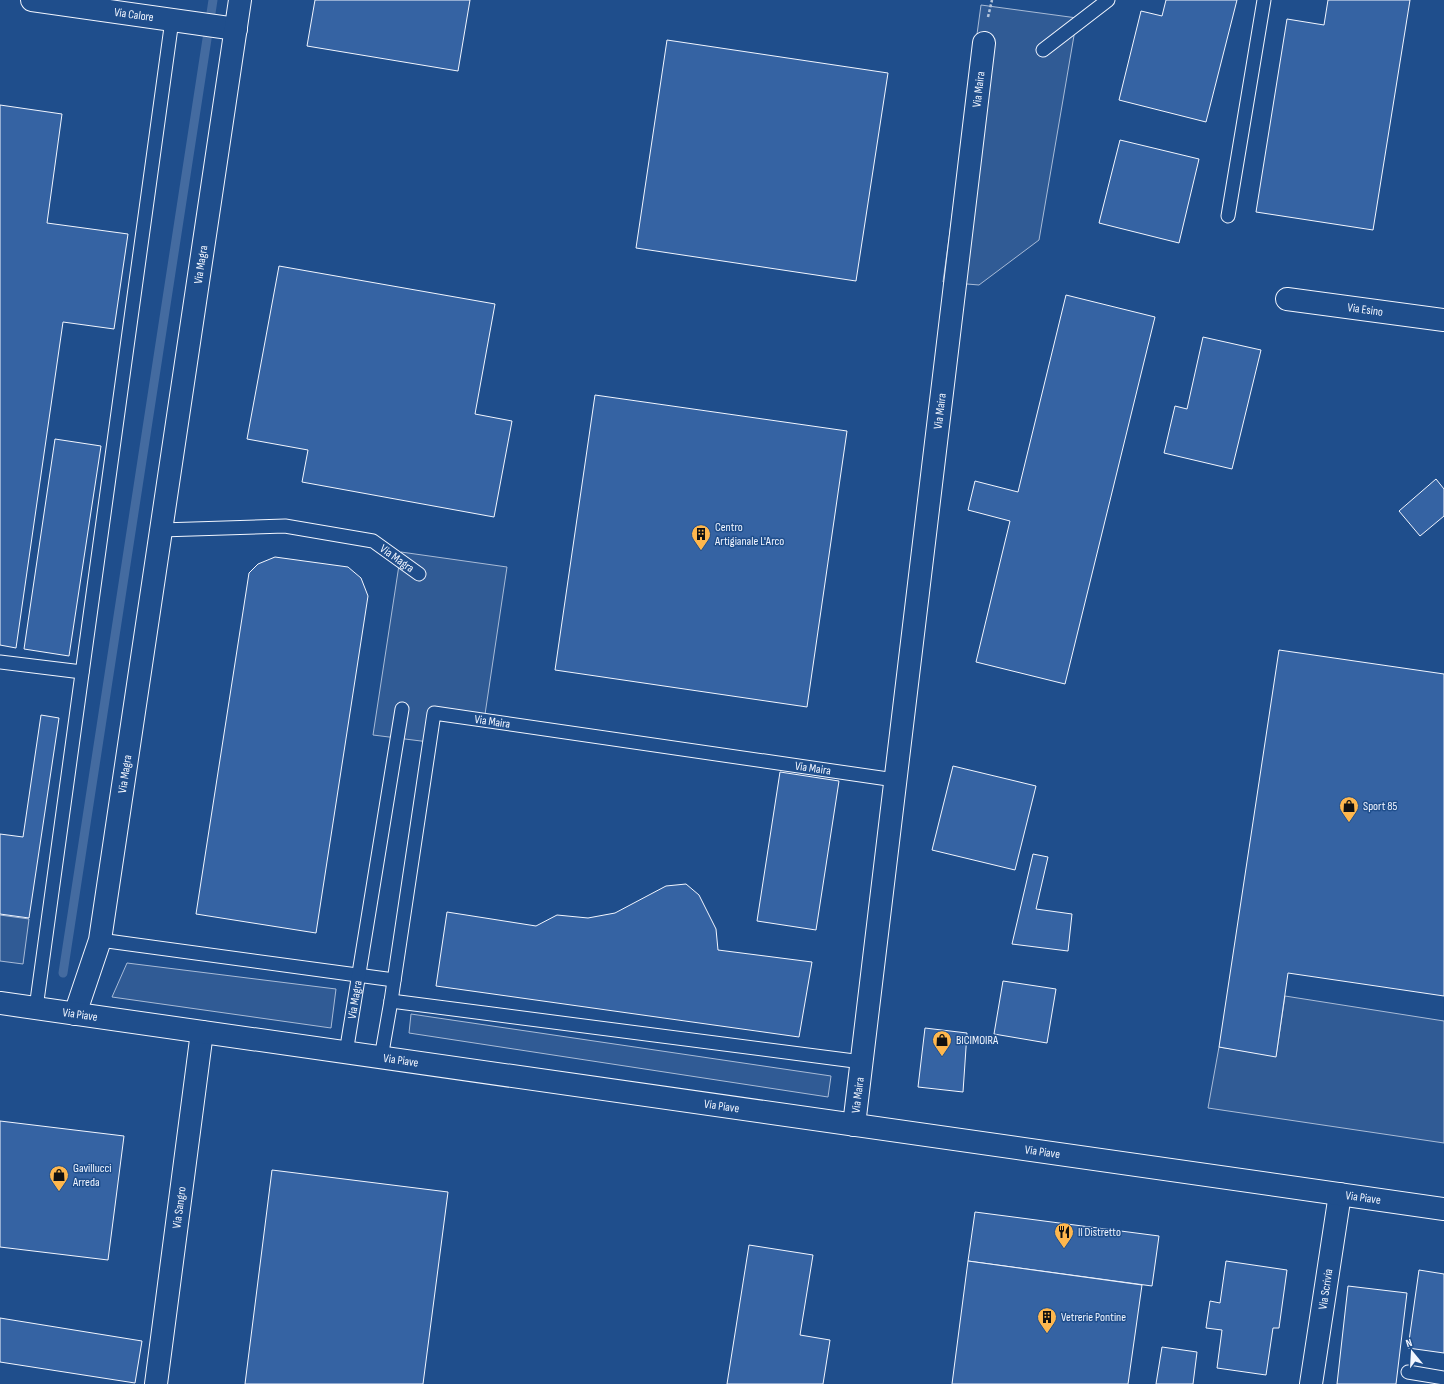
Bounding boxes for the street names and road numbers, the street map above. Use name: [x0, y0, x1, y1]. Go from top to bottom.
street label: Via Calore: [113, 4, 155, 25]
street label: Via Maira: [969, 70, 988, 108]
street label: Via Magra: [190, 244, 211, 285]
street label: Via Esino: [1347, 300, 1384, 319]
street label: Via Maira: [930, 392, 949, 430]
street label: Via Magra: [377, 541, 417, 576]
street label: Via Maira: [473, 711, 512, 732]
street label: Via Magra: [114, 753, 135, 794]
street label: Via Maira: [794, 758, 832, 778]
street label: Via Magra: [344, 979, 365, 1020]
street label: Via Piave: [62, 1005, 99, 1024]
street label: Via Piave: [382, 1050, 420, 1070]
street label: Via Maira: [848, 1076, 867, 1114]
street label: Via Piave: [703, 1096, 740, 1116]
street label: Via Piave: [1024, 1142, 1061, 1162]
street label: Via Sangro: [169, 1186, 189, 1229]
street label: Via Piave: [1345, 1188, 1382, 1207]
street label: Via Scrivia: [1315, 1267, 1336, 1311]

